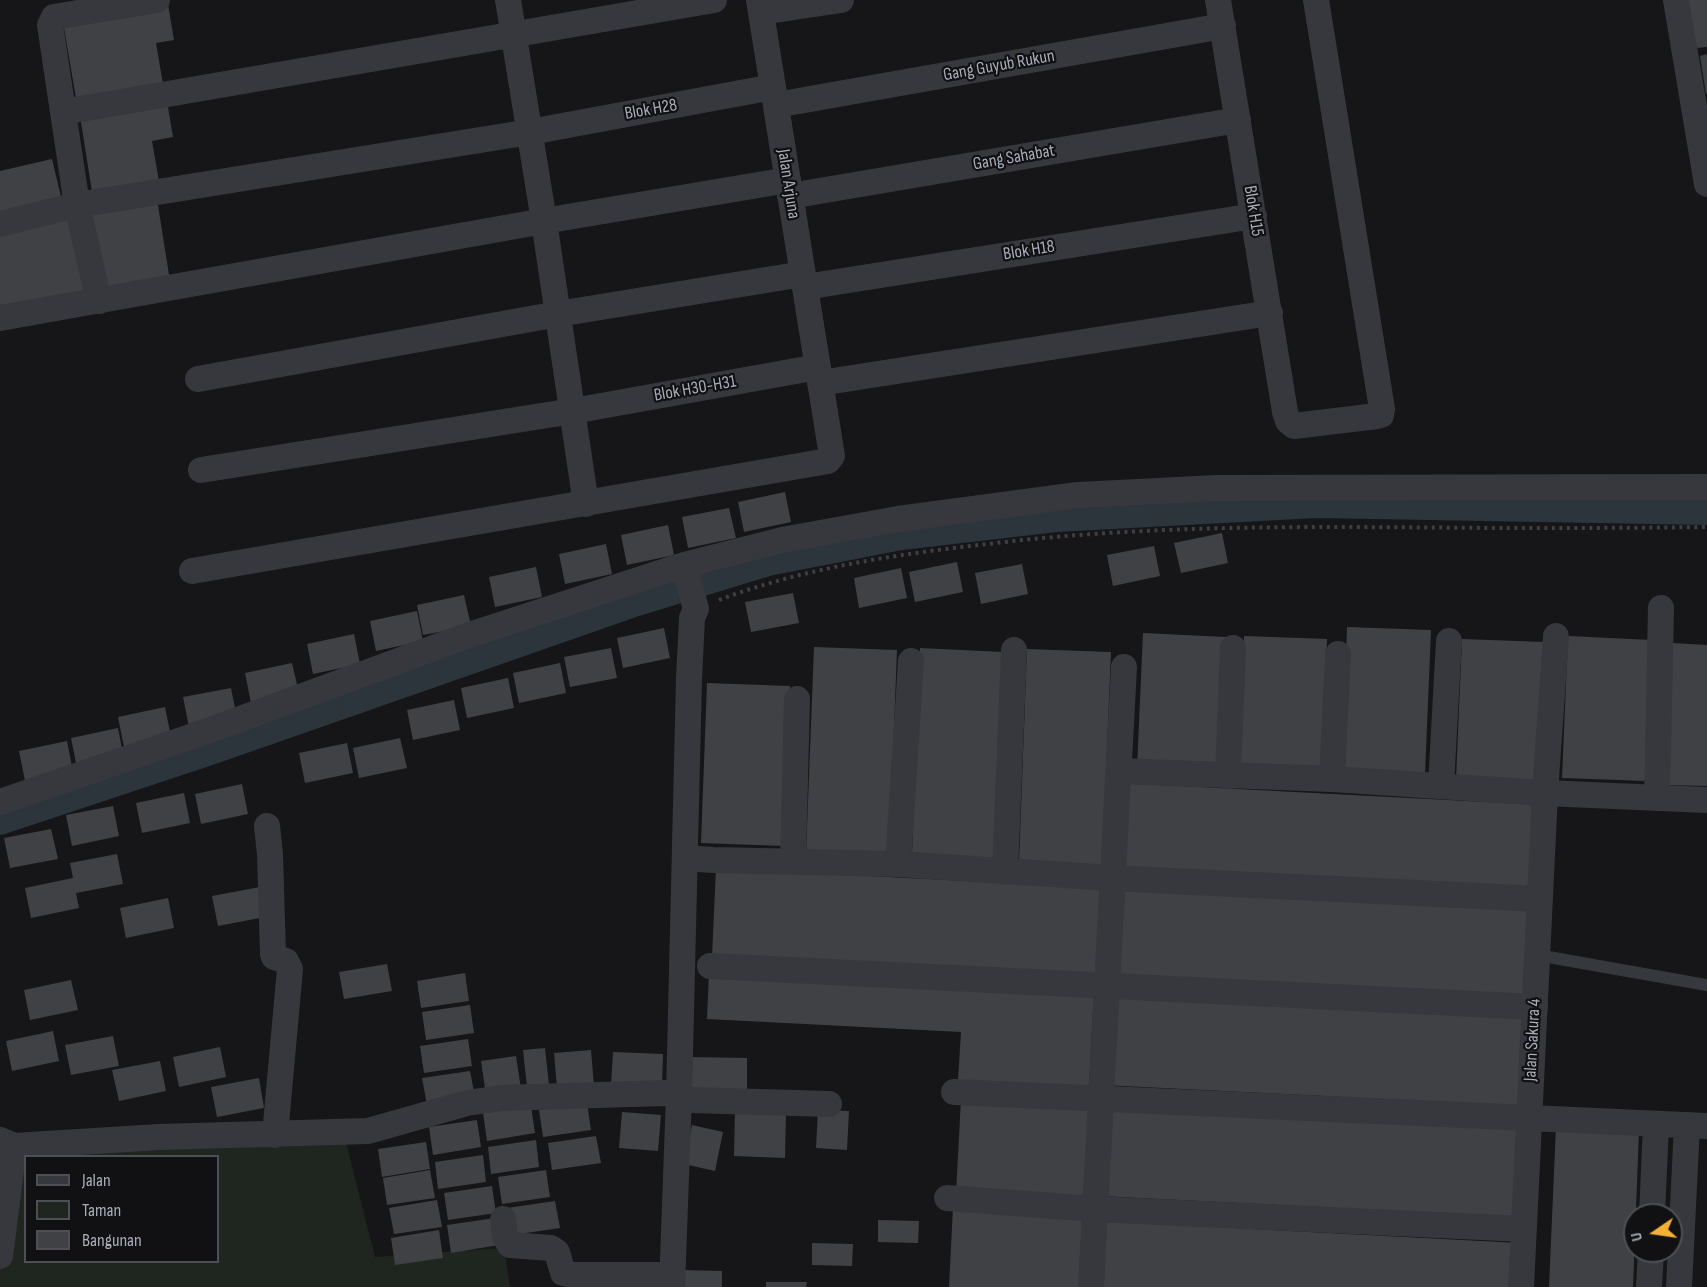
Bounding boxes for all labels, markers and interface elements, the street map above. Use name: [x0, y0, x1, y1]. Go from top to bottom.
street label: Gang Guyub Rukun: [942, 46, 1056, 86]
street label: Blok H28: [623, 95, 679, 125]
street label: Gang Sahabat: [971, 140, 1057, 176]
street label: Jalan Arjuna: [772, 148, 804, 220]
street label: Blok H15: [1238, 184, 1268, 238]
street label: Blok H18: [1002, 236, 1056, 266]
street label: Blok H30-H31: [652, 371, 738, 407]
street label: Jalan Sakura 4: [1520, 998, 1546, 1082]
legend: [24, 1155, 219, 1263]
text: Jalan: [82, 1170, 111, 1191]
text: Taman: [82, 1200, 121, 1221]
north arrow: [1623, 1203, 1683, 1263]
text: Bangunan: [82, 1230, 142, 1251]
text: U: [1627, 1231, 1647, 1243]

